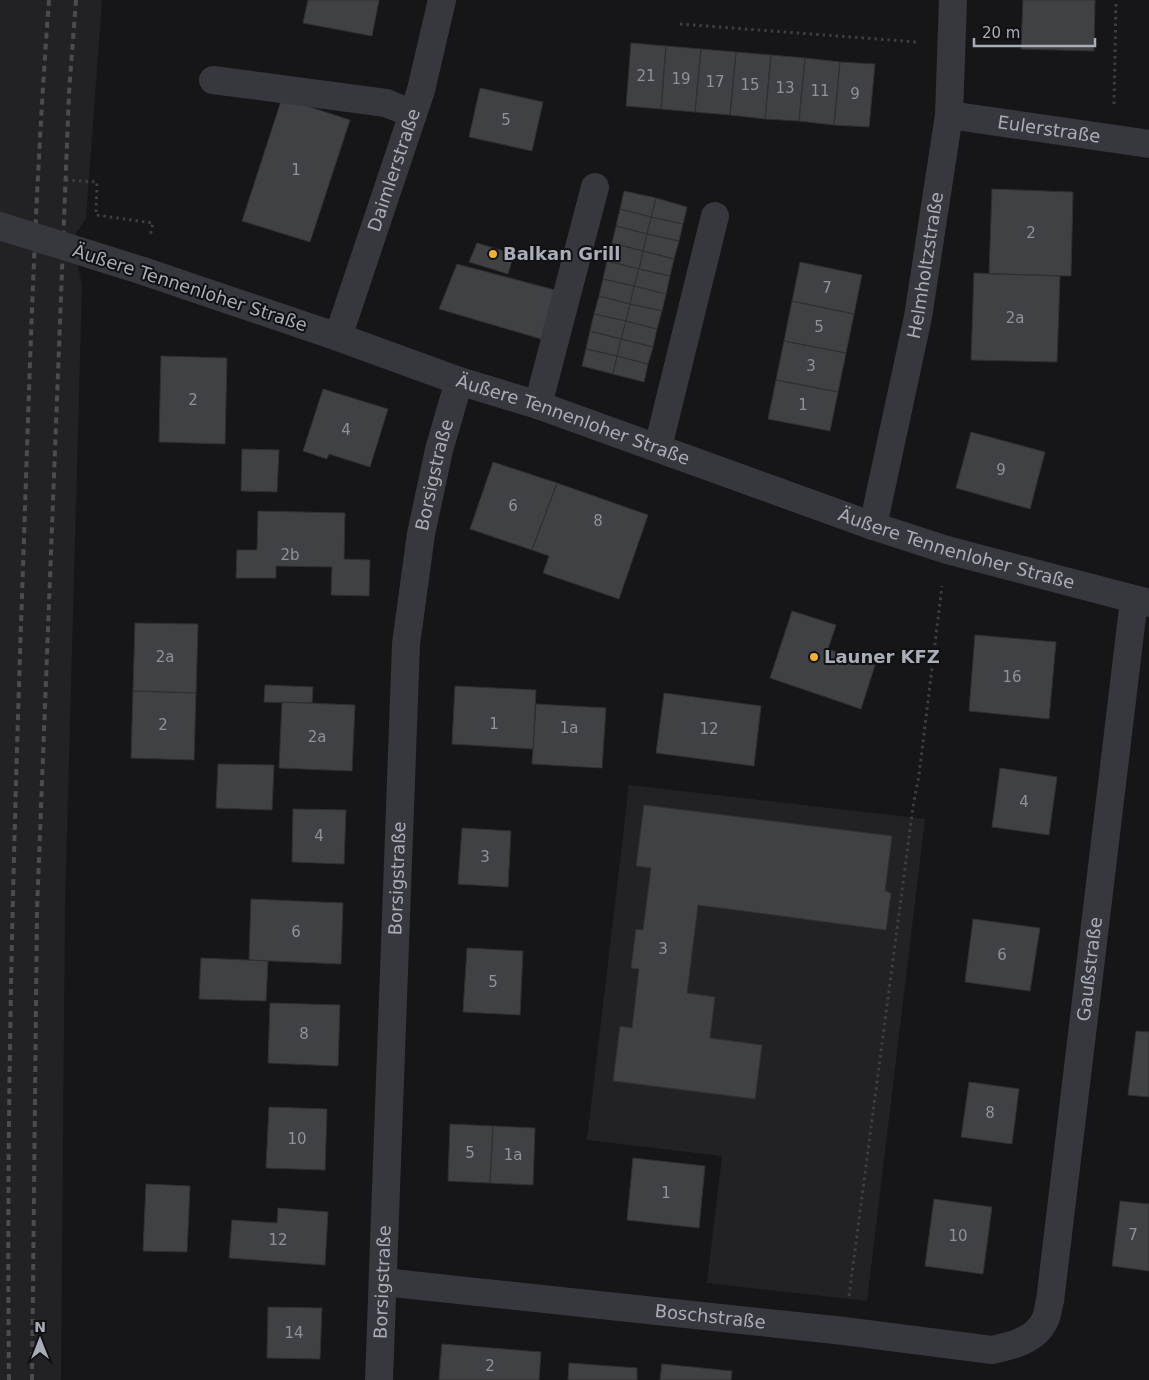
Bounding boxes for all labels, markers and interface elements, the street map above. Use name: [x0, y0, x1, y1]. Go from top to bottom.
scale bar: [974, 15, 1095, 47]
text: 20 m: [982, 24, 1020, 42]
house number: 21: [636, 67, 656, 85]
house number: 19: [671, 70, 691, 88]
house number: 17: [705, 73, 725, 91]
house number: 15: [740, 76, 760, 94]
house number: 13: [775, 79, 795, 97]
house number: 11: [810, 82, 830, 100]
house number: 9: [850, 85, 860, 103]
street label: Daimlerstraße: [363, 106, 424, 234]
house number: 5: [501, 111, 511, 129]
street label: Eulerstraße: [996, 111, 1102, 147]
house number: 1: [291, 161, 301, 179]
street label: Helmholtzstraße: [903, 190, 947, 341]
house number: 2: [1026, 224, 1036, 242]
street label: Äußere Tennenloher Straße: [70, 240, 310, 335]
place label: Balkan Grill: [503, 243, 620, 264]
marker: Balkan Grill: [487, 248, 499, 260]
house number: 7: [822, 279, 832, 297]
house number: 2a: [1006, 309, 1024, 327]
house number: 5: [814, 318, 824, 336]
house number: 3: [806, 357, 816, 375]
street label: Äußere Tennenloher Straße: [454, 370, 693, 469]
house number: 2: [188, 391, 198, 409]
house number: 1: [798, 396, 808, 414]
street label: Borsigstraße: [411, 417, 457, 533]
house number: 4: [341, 421, 351, 439]
house number: 9: [996, 461, 1006, 479]
house number: 6: [508, 497, 518, 515]
street label: Äußere Tennenloher Straße: [836, 503, 1077, 593]
house number: 8: [593, 512, 603, 530]
house number: 2b: [280, 546, 300, 564]
place label: Launer KFZ: [824, 646, 940, 667]
house number: 2a: [156, 648, 174, 666]
marker: Launer KFZ: [808, 651, 820, 663]
house number: 16: [1002, 668, 1022, 686]
house number: 1: [489, 715, 499, 733]
house number: 2: [158, 716, 168, 734]
house number: 1a: [560, 719, 578, 737]
house number: 12: [699, 720, 719, 738]
house number: 2a: [308, 728, 326, 746]
house number: 4: [1019, 793, 1029, 811]
street label: Borsigstraße: [384, 821, 409, 936]
house number: 4: [314, 827, 324, 845]
house number: 3: [480, 848, 490, 866]
street label: Gaußstraße: [1073, 916, 1106, 1023]
house number: 6: [291, 923, 301, 941]
house number: 3: [658, 940, 668, 958]
house number: 6: [997, 946, 1007, 964]
house number: 5: [488, 973, 498, 991]
house number: 8: [299, 1025, 309, 1043]
house number: 8: [985, 1104, 995, 1122]
house number: 10: [287, 1130, 307, 1148]
house number: 5: [465, 1144, 475, 1162]
house number: 1a: [504, 1146, 522, 1164]
house number: 1: [661, 1184, 671, 1202]
street label: Borsigstraße: [370, 1225, 395, 1339]
house number: 7: [1128, 1226, 1138, 1244]
house number: 10: [948, 1227, 968, 1245]
house number: 12: [268, 1231, 288, 1249]
street label: Boschstraße: [654, 1300, 767, 1333]
north arrow: [15, 1315, 65, 1365]
text: N: [34, 1319, 46, 1335]
house number: 14: [284, 1324, 304, 1342]
house number: 2: [485, 1357, 495, 1375]

